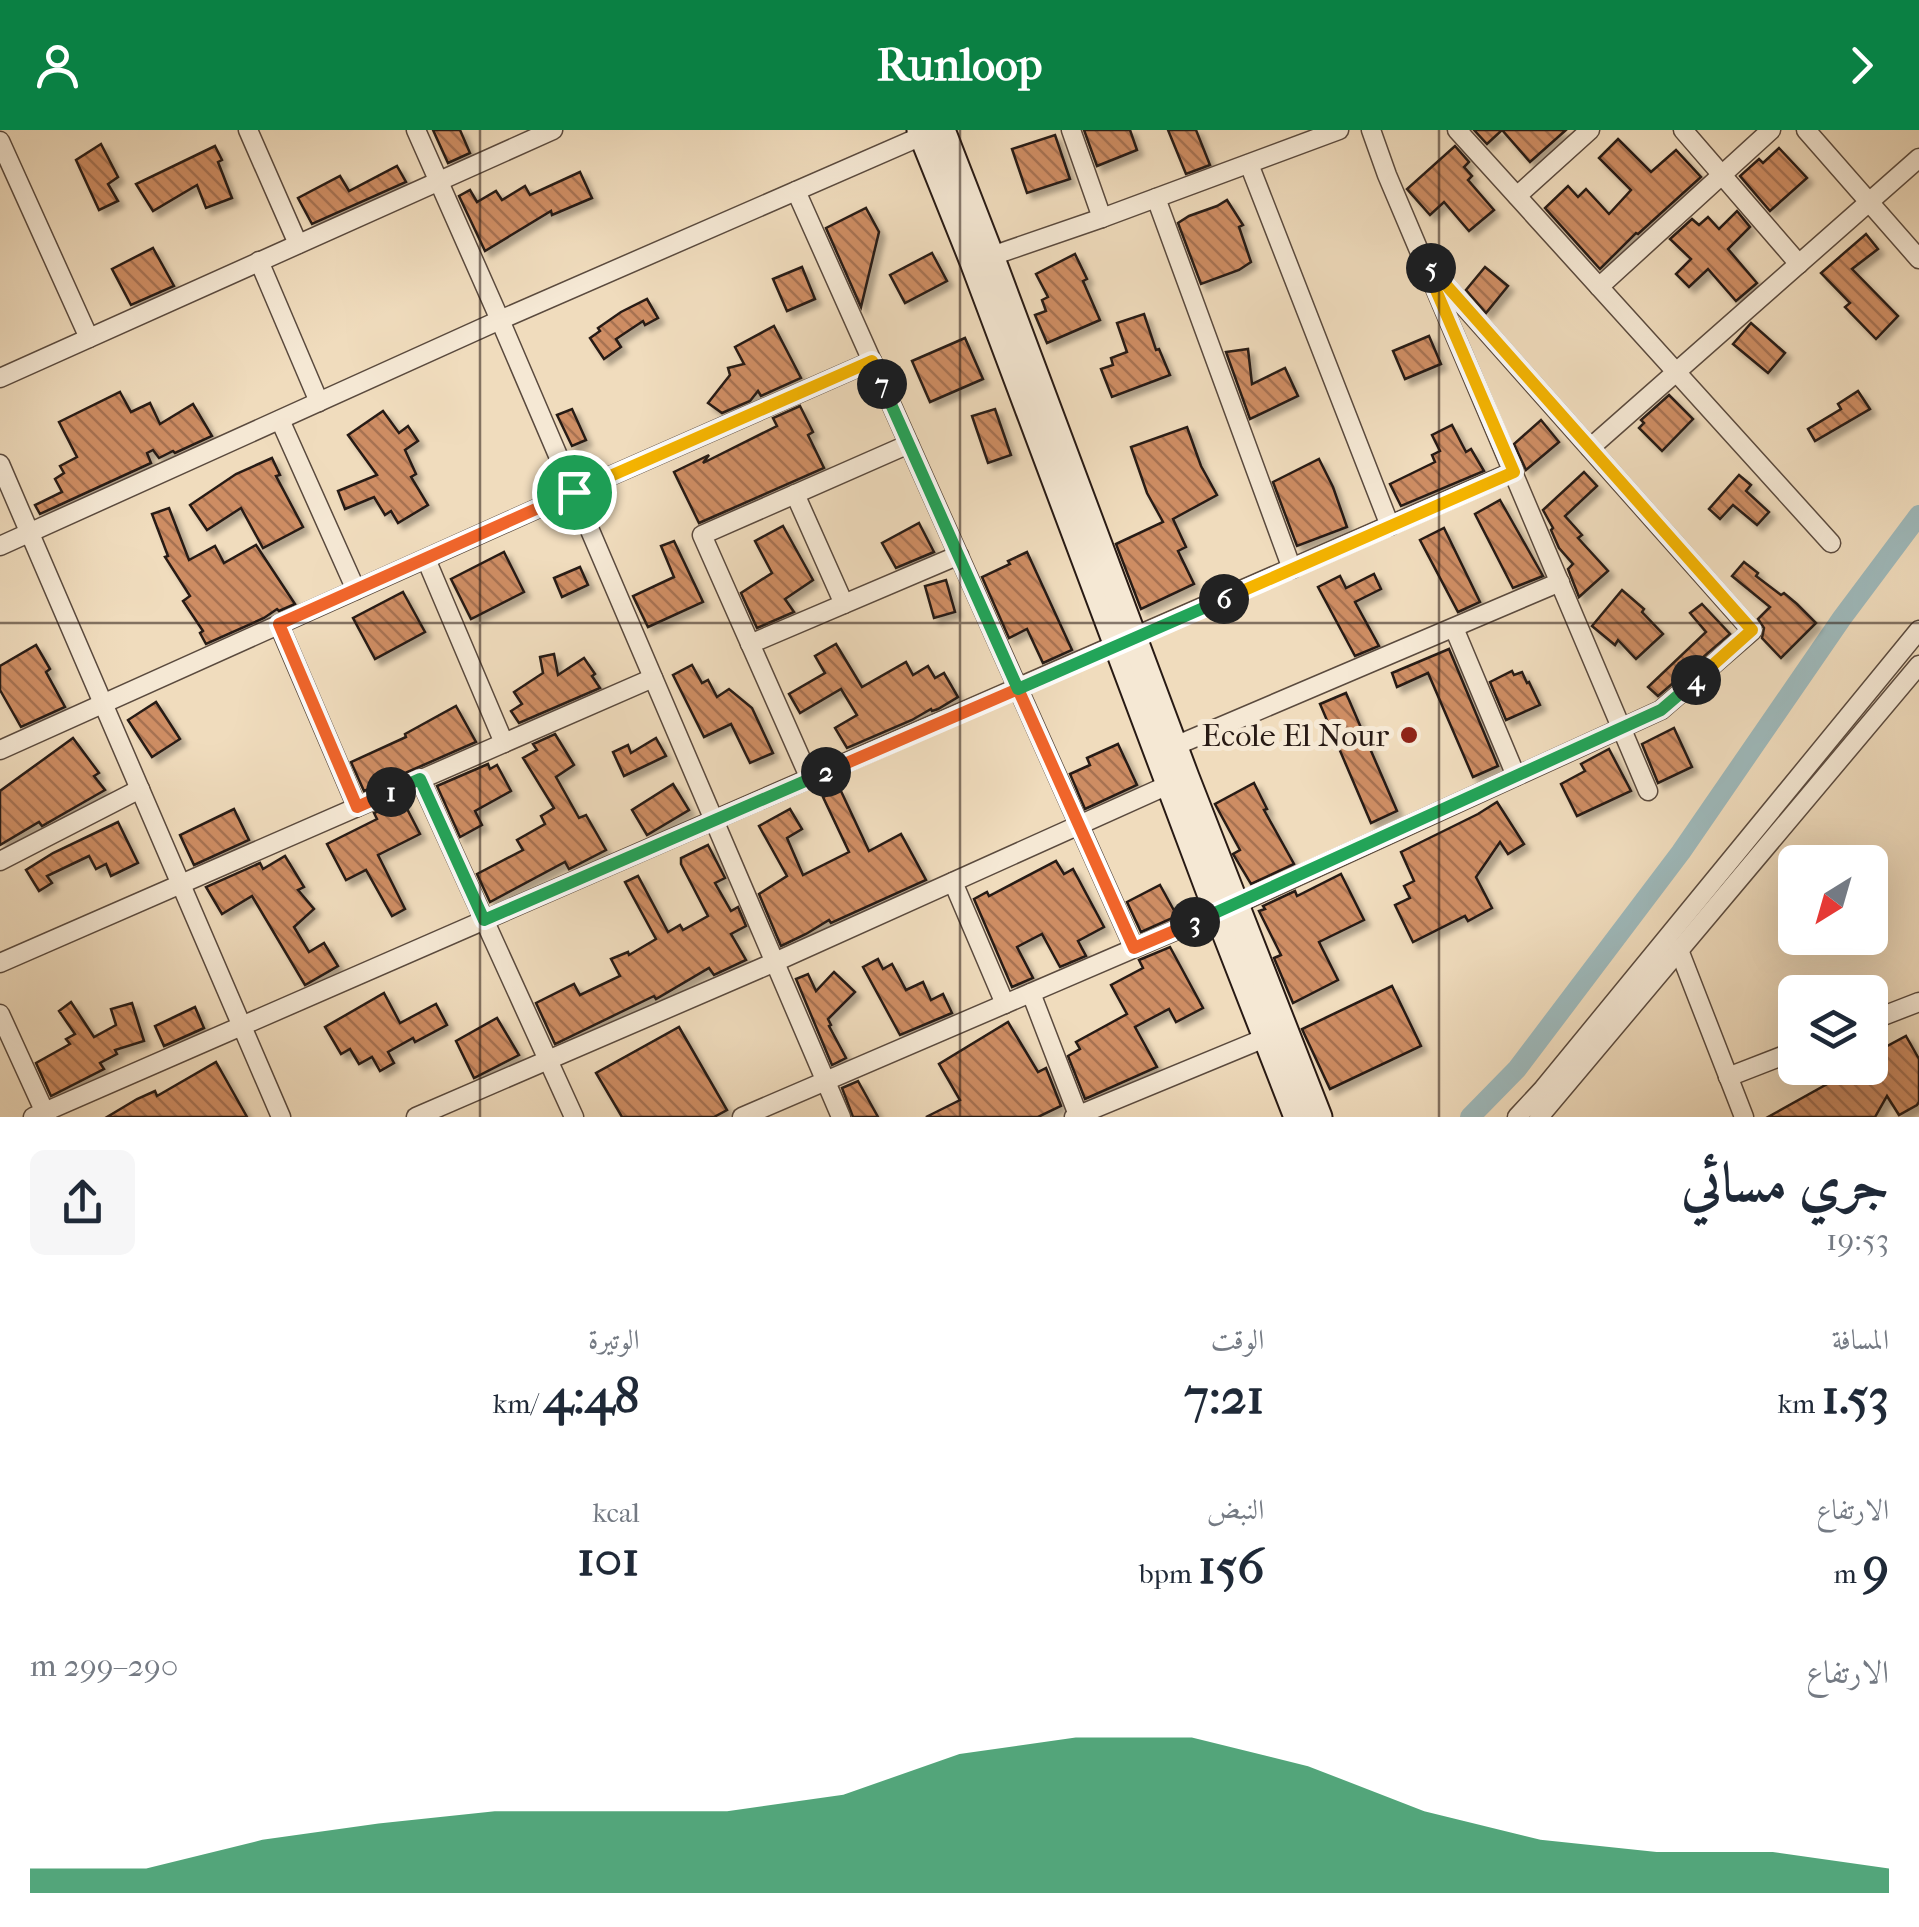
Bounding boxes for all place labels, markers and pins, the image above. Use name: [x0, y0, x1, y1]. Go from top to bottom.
pin: 5: [1406, 243, 1456, 293]
pin: 7: [857, 359, 907, 409]
pin: [532, 450, 617, 535]
pin: 6: [1199, 574, 1249, 624]
pin: 4: [1671, 655, 1721, 705]
place label: Ecole El Nour: [1201, 717, 1389, 754]
marker: Ecole El Nour: [1398, 724, 1420, 746]
pin: 2: [801, 747, 851, 797]
pin: 1: [366, 767, 416, 817]
pin: 3: [1170, 897, 1220, 947]

